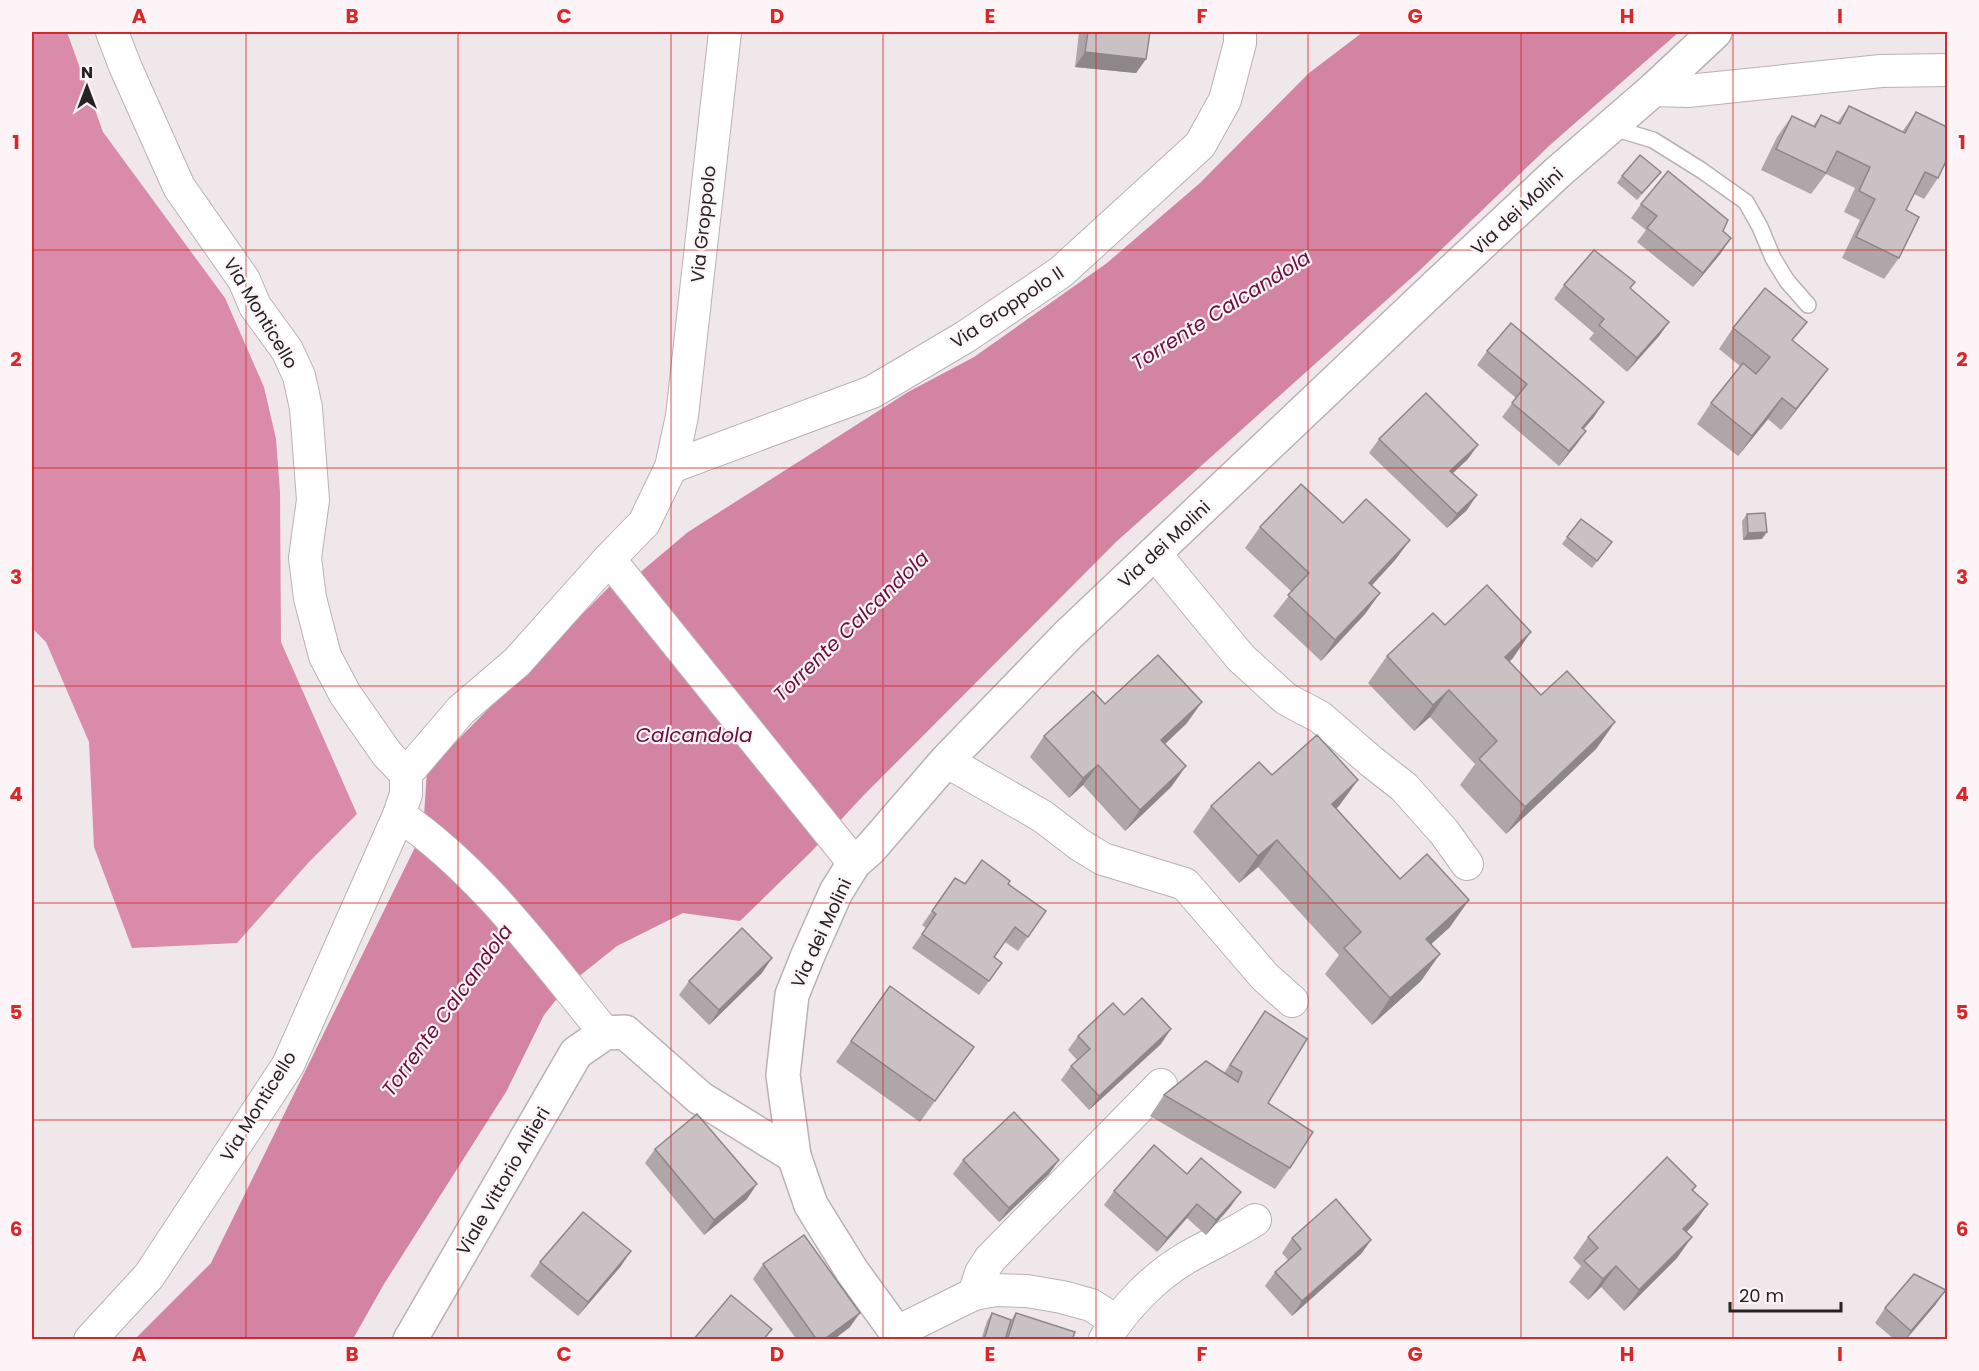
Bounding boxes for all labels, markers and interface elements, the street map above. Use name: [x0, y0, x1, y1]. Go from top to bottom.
text: A: [132, 2, 147, 30]
text: B: [345, 2, 359, 30]
text: C: [556, 2, 572, 30]
text: D: [770, 2, 784, 30]
text: E: [985, 2, 995, 30]
text: F: [1197, 2, 1208, 30]
text: G: [1407, 2, 1423, 30]
text: H: [1620, 2, 1634, 30]
text: I: [1837, 2, 1843, 30]
north arrow: [57, 57, 117, 117]
text: N: [81, 61, 93, 84]
text: 1: [12, 128, 20, 156]
text: 1: [1958, 128, 1966, 156]
street label: Via dei Molini: [1465, 162, 1569, 260]
street label: Via Groppolo: [684, 164, 722, 284]
water label: Torrente Calcandola: [1126, 243, 1316, 377]
street label: Via Monticello: [218, 253, 304, 373]
street label: Via Groppolo II: [946, 260, 1068, 354]
text: 2: [10, 345, 22, 373]
text: 2: [1956, 345, 1968, 373]
street label: Via dei Molini: [1112, 495, 1216, 593]
water label: Torrente Calcandola: [767, 544, 935, 708]
text: 3: [10, 563, 22, 591]
text: 3: [1956, 563, 1968, 591]
water label: Calcandola: [635, 721, 753, 749]
text: 4: [9, 780, 23, 808]
text: 4: [1955, 780, 1969, 808]
street label: Via dei Molini: [785, 874, 857, 992]
water label: Torrente Calcandola: [375, 918, 519, 1102]
text: 5: [10, 998, 23, 1026]
text: 5: [1956, 998, 1969, 1026]
street label: Via Monticello: [214, 1046, 302, 1166]
street label: Viale Vittorio Alfieri: [450, 1102, 556, 1260]
text: 6: [10, 1215, 22, 1243]
text: 6: [1956, 1215, 1968, 1243]
scale bar: [1730, 1275, 1841, 1313]
text: 20 m: [1739, 1283, 1784, 1308]
text: A: [132, 1340, 147, 1368]
text: B: [345, 1340, 359, 1368]
text: C: [556, 1340, 572, 1368]
text: D: [770, 1340, 784, 1368]
text: E: [985, 1340, 995, 1368]
text: F: [1197, 1340, 1208, 1368]
text: G: [1407, 1340, 1423, 1368]
text: H: [1620, 1340, 1634, 1368]
text: I: [1837, 1340, 1843, 1368]

